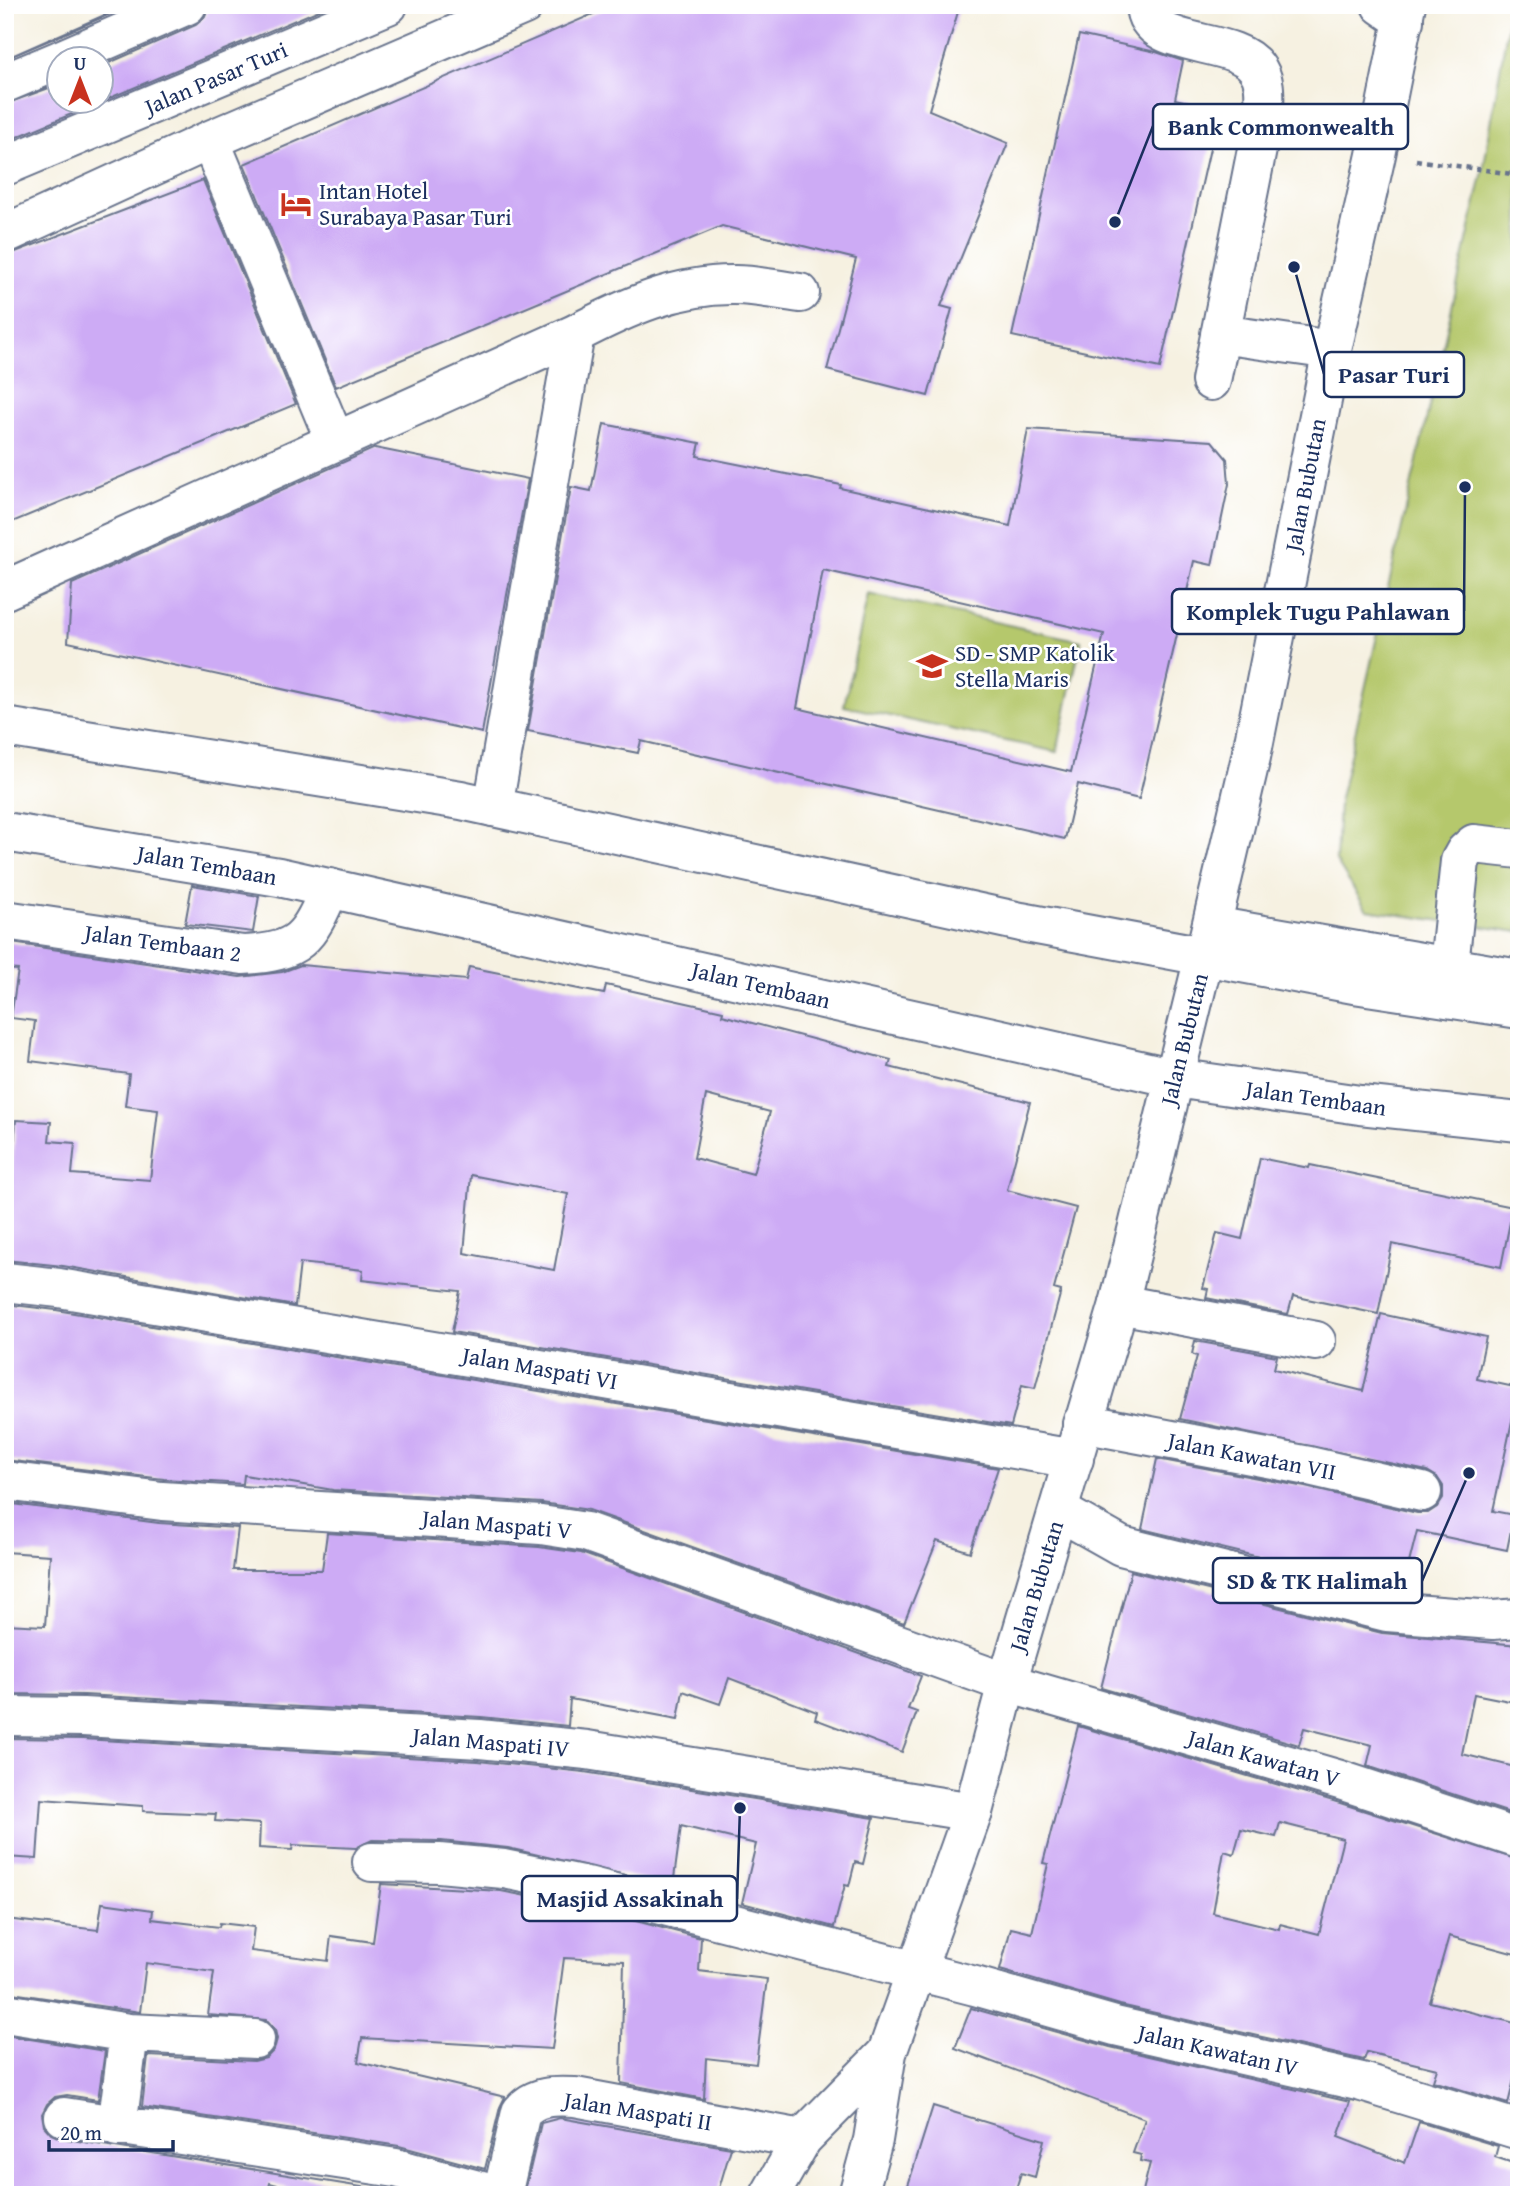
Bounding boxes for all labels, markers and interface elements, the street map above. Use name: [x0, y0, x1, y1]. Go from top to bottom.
street label: Jalan Pasar Turi: [136, 33, 292, 124]
north arrow: [46, 46, 116, 116]
text: U: [74, 49, 87, 77]
callout: Bank Commonwealth: [1153, 104, 1408, 149]
text: Bank Commonwealth: [1168, 109, 1394, 144]
place label: Intan Hotel Surabaya Pasar Turi: [319, 174, 512, 233]
hotel icon: Intan Hotel Surabaya Pasar Turi: [279, 187, 313, 221]
callout: Pasar Turi: [1324, 352, 1464, 397]
text: Pasar Turi: [1338, 357, 1450, 392]
street label: Jalan Bubutan: [1275, 415, 1334, 557]
callout: Komplek Tugu Pahlawan: [1172, 589, 1464, 634]
text: Komplek Tugu Pahlawan: [1186, 594, 1450, 629]
place label: SD - SMP Katolik Stella Maris: [955, 636, 1115, 695]
school or university icon: SD - SMP Katolik Stella Maris: [915, 649, 949, 683]
street label: Jalan Tembaan: [132, 835, 280, 893]
street label: Jalan Tembaan 2: [80, 915, 243, 970]
street label: Jalan Tembaan: [686, 952, 834, 1017]
street label: Jalan Bubutan: [1150, 969, 1216, 1111]
street label: Jalan Tembaan: [1241, 1071, 1389, 1124]
street label: Jalan Maspati VI: [457, 1337, 620, 1397]
street label: Jalan Kawatan VII: [1162, 1422, 1339, 1488]
street label: Jalan Maspati V: [418, 1500, 573, 1546]
street label: Jalan Bubutan: [999, 1516, 1071, 1658]
callout: SD & TK Halimah: [1213, 1558, 1422, 1603]
text: SD & TK Halimah: [1226, 1563, 1408, 1598]
street label: Jalan Maspati IV: [408, 1718, 571, 1765]
street label: Jalan Kawatan V: [1182, 1719, 1344, 1795]
callout: Masjid Assakinah: [522, 1876, 737, 1921]
text: Masjid Assakinah: [537, 1881, 723, 1916]
street label: Jalan Kawatan IV: [1132, 2014, 1301, 2084]
street label: Jalan Maspati II: [559, 2082, 714, 2138]
scale bar: [49, 2109, 173, 2153]
text: 20 m: [60, 2117, 102, 2148]

